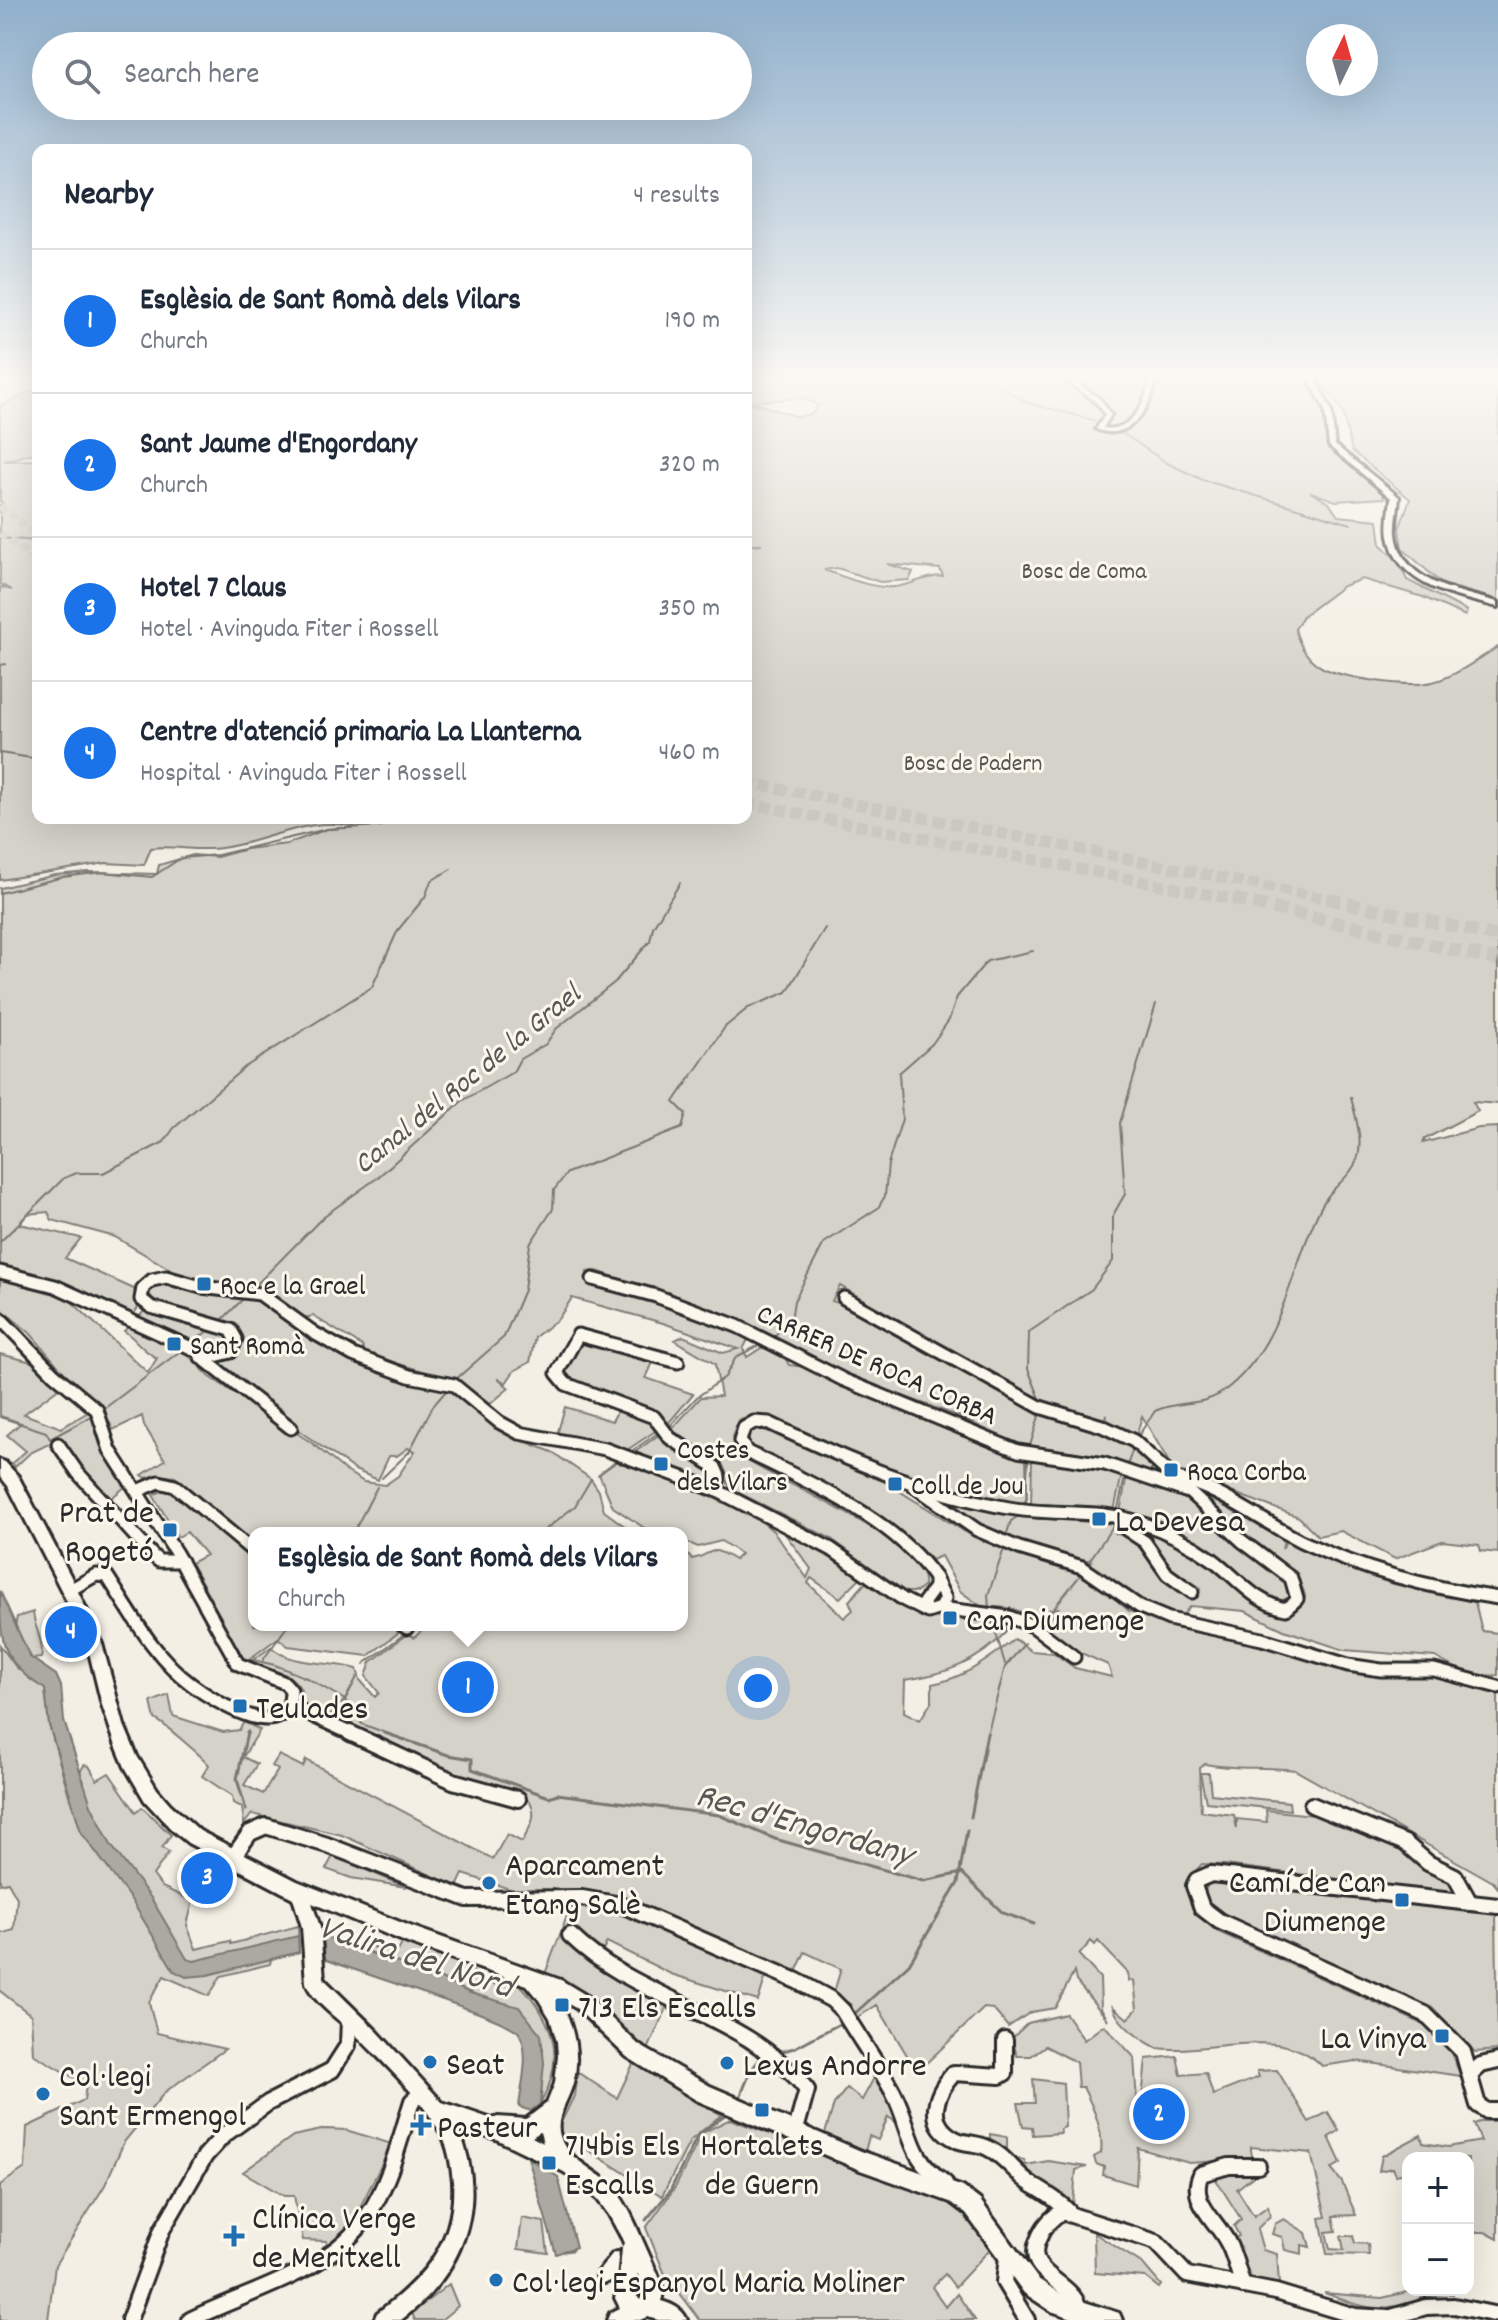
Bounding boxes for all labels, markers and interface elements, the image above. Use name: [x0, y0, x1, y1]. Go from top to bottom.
north arrow: [1306, 24, 1378, 96]
search box: [32, 32, 752, 120]
icon: search: [60, 54, 104, 98]
text: Search here: [124, 55, 260, 98]
text: Nearby: [64, 172, 153, 221]
text: 4 results: [633, 178, 720, 215]
text: Esglèsia de Sant Romà dels Vilars: [140, 281, 521, 324]
text: 1: [87, 303, 93, 340]
text: 190 m: [664, 303, 720, 340]
text: Church: [140, 324, 208, 361]
text: Sant Jaume d'Engordany: [140, 425, 417, 468]
text: 2: [84, 447, 96, 484]
text: 320 m: [659, 447, 720, 484]
text: Church: [140, 468, 208, 505]
park label: Bosc de Coma: [1022, 556, 1147, 590]
text: Hotel 7 Claus: [140, 569, 287, 612]
text: 3: [84, 591, 96, 628]
text: 350 m: [658, 591, 720, 628]
text: Hotel · Avinguda Fiter i Rossell: [140, 612, 438, 649]
text: Centre d'atenció primaria La Llanterna: [140, 713, 581, 756]
text: 4: [85, 735, 95, 772]
text: 460 m: [658, 735, 720, 772]
park label: Bosc de Padern: [904, 748, 1042, 782]
text: Hospital · Avinguda Fiter i Rossell: [140, 756, 467, 793]
water label: Canal del Roc de la Grael: [346, 974, 594, 1187]
place label: Roc e la Grael: [220, 1269, 366, 1309]
marker: Roc e la Grael: [195, 1275, 213, 1293]
street label: CARRER DE ROCA CORBA: [749, 1296, 1003, 1439]
place label: Sant Romà: [190, 1329, 304, 1369]
marker: Sant Romà: [165, 1335, 183, 1353]
place label: Costes dels Vilars: [677, 1433, 788, 1505]
marker: Costes dels Vilars: [652, 1455, 670, 1473]
place label: Roca Corba: [1187, 1455, 1307, 1495]
marker: Roca Corba: [1162, 1461, 1180, 1479]
place label: Coll de Jou: [911, 1469, 1024, 1509]
marker: Coll de Jou: [886, 1475, 904, 1493]
place label: Prat de Rogetó: [59, 1491, 154, 1579]
place label: La Devesa: [1115, 1500, 1246, 1549]
marker: La Devesa: [1090, 1510, 1108, 1528]
marker: Prat de Rogetó: [161, 1521, 179, 1539]
popup: [248, 1527, 688, 1631]
text: Esglèsia de Sant Romà dels Vilars: [278, 1539, 658, 1582]
text: Church: [278, 1582, 345, 1619]
place label: Can Diumenge: [966, 1599, 1145, 1648]
pin: 4: [45, 1602, 97, 1662]
marker: Can Diumenge: [941, 1609, 959, 1627]
pin: 1: [442, 1657, 494, 1717]
your location: [738, 1668, 778, 1708]
place label: Teulades: [256, 1687, 368, 1736]
marker: Teulades: [231, 1697, 249, 1715]
water label: Rec d'Engordany: [689, 1772, 922, 1885]
place label: Aparcament Etang Salè: [505, 1844, 664, 1932]
pin: 3: [181, 1848, 233, 1908]
place label: Camí de Can Diumenge: [1229, 1861, 1386, 1949]
marker: Aparcament Etang Salè: [480, 1874, 498, 1892]
marker: Camí de Can Diumenge: [1393, 1891, 1411, 1909]
water label: Valira del Nord: [311, 1904, 523, 2017]
place label: 713 Els Escalls: [578, 1986, 757, 2035]
marker: 713 Els Escalls: [553, 1996, 571, 2014]
place label: La Vinya: [1320, 2017, 1427, 2066]
marker: La Vinya: [1433, 2027, 1451, 2045]
place label: Seat: [446, 2043, 504, 2092]
place label: Lexus Andorre: [743, 2044, 927, 2093]
marker: Seat: [421, 2053, 439, 2071]
marker: Lexus Andorre: [718, 2054, 736, 2072]
place label: Col·legi Sant Ermengol: [59, 2055, 246, 2143]
pin: 2: [1133, 2084, 1185, 2144]
marker: Col·legi Sant Ermengol: [34, 2085, 52, 2103]
marker: Hortalets de Guern: [753, 2101, 771, 2119]
place label: Pasteur: [437, 2106, 538, 2155]
marker: Pasteur: [412, 2116, 430, 2134]
place label: 714bis Els Escalls: [565, 2124, 680, 2212]
place label: Hortalets de Guern: [700, 2124, 824, 2212]
map controls: [1402, 2152, 1474, 2296]
button: +: [1402, 2152, 1474, 2224]
marker: 714bis Els Escalls: [540, 2154, 558, 2172]
place label: Clínica Verge de Meritxell: [252, 2197, 416, 2285]
button: −: [1402, 2224, 1474, 2296]
marker: Clínica Verge de Meritxell: [223, 2225, 245, 2247]
place label: Col·legi Espanyol Maria Moliner: [512, 2261, 905, 2310]
marker: Col·legi Espanyol Maria Moliner: [487, 2271, 505, 2289]

